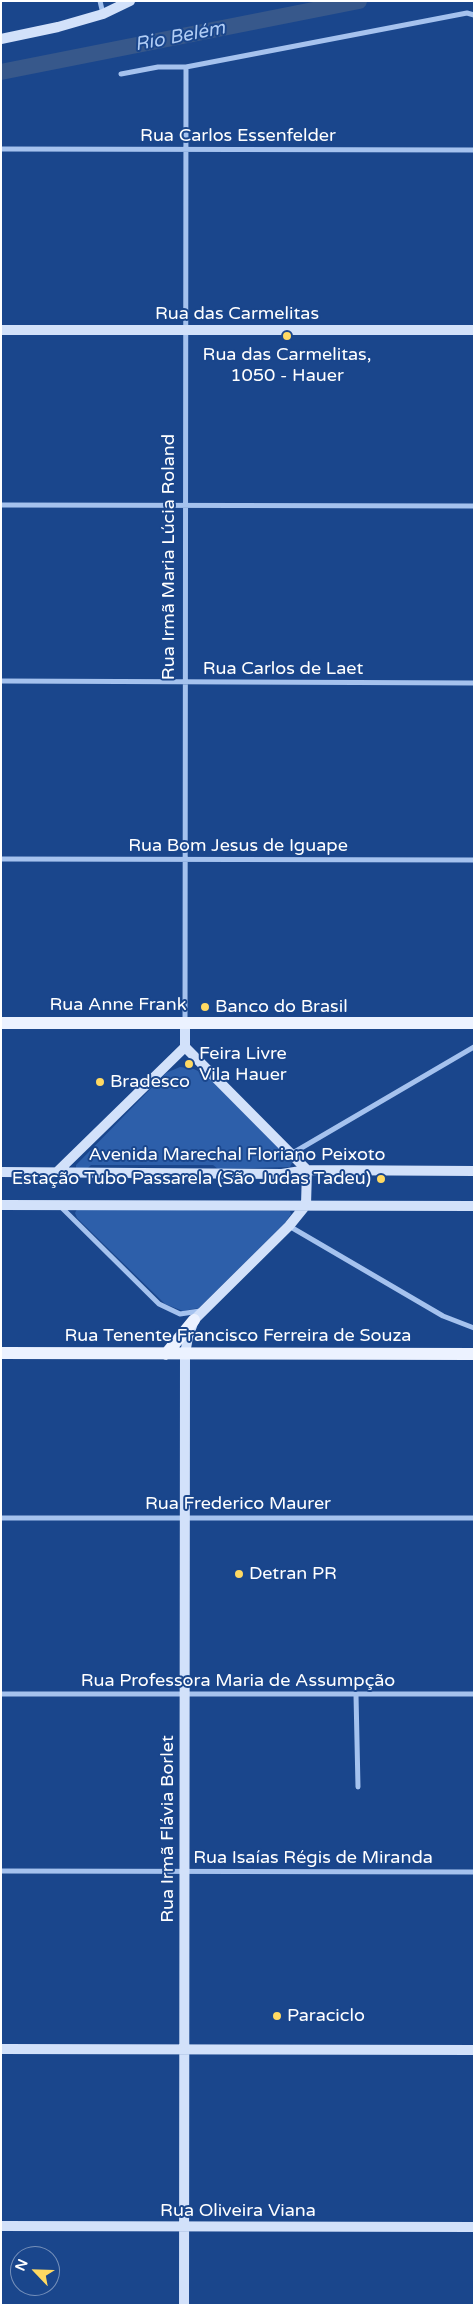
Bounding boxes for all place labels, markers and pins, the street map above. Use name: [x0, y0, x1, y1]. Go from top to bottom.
marker: Rua das Carmelitas, 1050 - Hauer: [281, 330, 293, 342]
place label: Rua das Carmelitas, 1050 - Hauer: [203, 344, 371, 386]
place label: Banco do Brasil: [215, 996, 348, 1018]
marker: Banco do Brasil: [199, 1001, 211, 1013]
place label: Feira Livre Vila Hauer: [199, 1043, 287, 1086]
marker: Feira Livre Vila Hauer: [183, 1058, 195, 1070]
place label: Bradesco: [110, 1071, 190, 1093]
marker: Bradesco: [94, 1076, 106, 1088]
place label: Estação Tubo Passarela (São Judas Tadeu): [12, 1168, 371, 1190]
marker: Estação Tubo Passarela (São Judas Tadeu): [375, 1173, 387, 1185]
place label: Detran PR: [249, 1563, 337, 1585]
marker: Detran PR: [233, 1568, 245, 1580]
place label: Paraciclo: [287, 2005, 365, 2027]
marker: Paraciclo: [271, 2010, 283, 2022]

